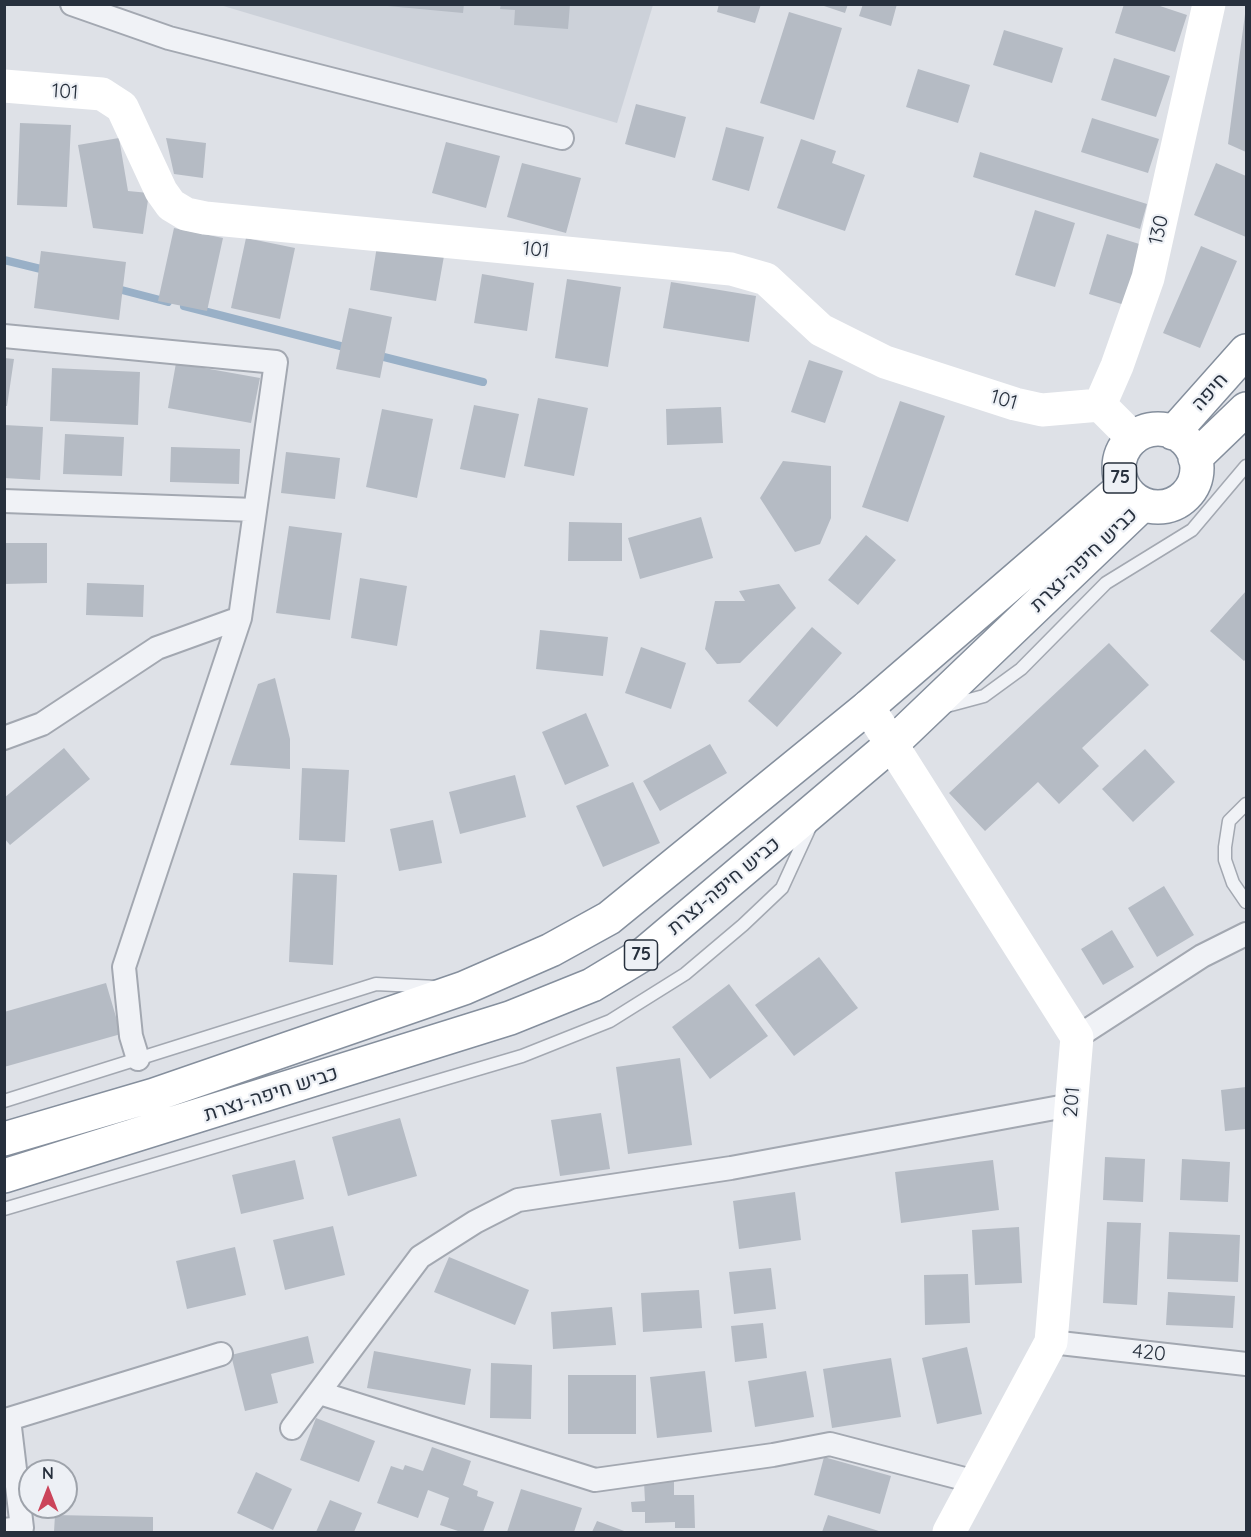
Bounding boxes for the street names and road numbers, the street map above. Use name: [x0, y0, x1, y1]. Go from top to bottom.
street label: 101: [51, 79, 79, 105]
street label: 130: [1144, 213, 1174, 247]
street label: 101: [521, 237, 551, 263]
street label: חיפה: [1187, 368, 1233, 416]
street label: 101: [988, 385, 1020, 415]
road number: 75: [1104, 463, 1136, 493]
street label: כביש חיפה-נצרת: [1026, 503, 1142, 617]
street label: כביש חיפה-נצרת: [663, 832, 785, 940]
road number: 75: [624, 940, 658, 970]
street label: כביש חיפה-נצרת: [201, 1061, 341, 1127]
street label: 201: [1059, 1086, 1085, 1118]
street label: 420: [1131, 1339, 1167, 1367]

